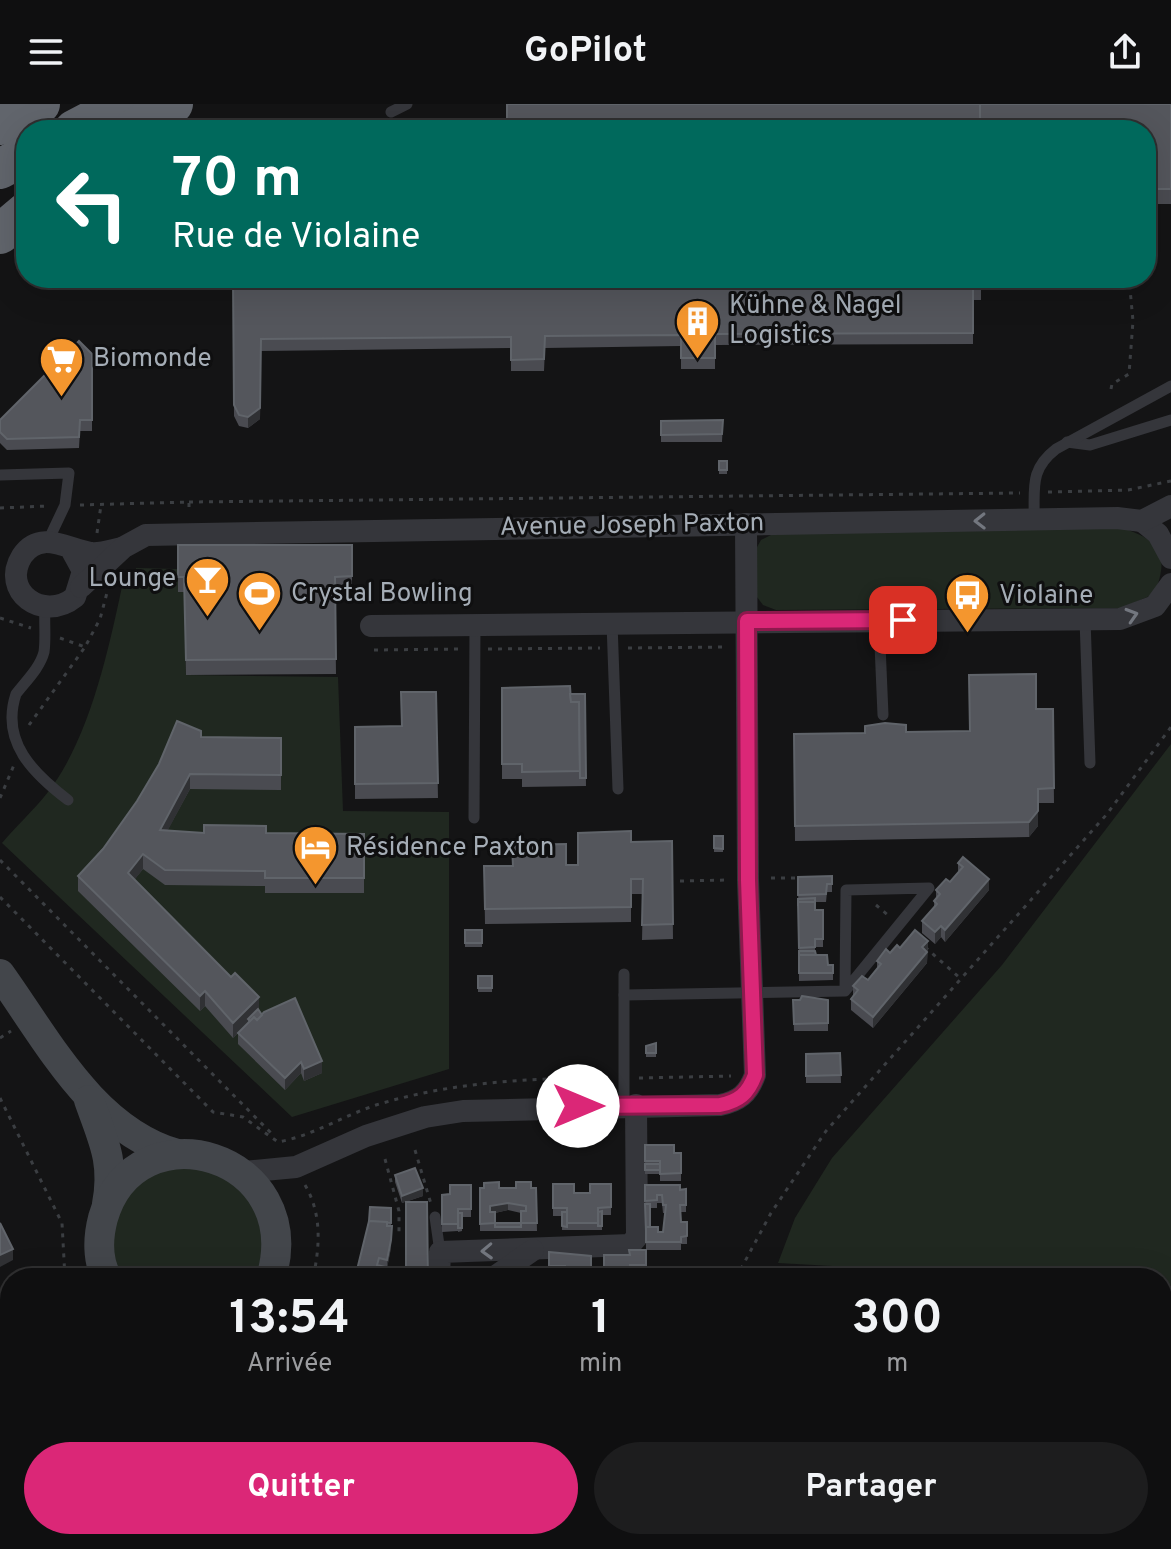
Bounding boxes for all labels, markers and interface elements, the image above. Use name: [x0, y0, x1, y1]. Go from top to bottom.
text: GoPilot: [524, 29, 647, 75]
icon: menu: [24, 30, 68, 74]
icon: share: [1103, 30, 1147, 74]
text: 70 m: [172, 146, 302, 216]
icon: left: [40, 152, 144, 256]
text: Rue de Violaine: [172, 215, 420, 261]
place label: Kühne & Nagel Logistics: [729, 290, 901, 353]
building icon: Kühne & Nagel Logistics: [674, 297, 722, 360]
supermarket icon: Biomonde: [38, 335, 86, 398]
place label: Biomonde: [93, 343, 211, 376]
street label: Avenue Joseph Paxton: [499, 507, 765, 545]
one-way arrow: [973, 512, 986, 530]
bar icon: Lounge: [183, 555, 231, 618]
place label: Lounge: [89, 563, 176, 596]
sports icon: Crystal Bowling: [236, 570, 284, 633]
bus stop icon: Violaine: [944, 572, 992, 635]
place label: Crystal Bowling: [291, 578, 473, 611]
place label: Violaine: [999, 580, 1093, 613]
pin: [869, 586, 937, 654]
icon: arrive: [881, 598, 925, 642]
one-way arrow: [1125, 608, 1139, 624]
hotel icon: Résidence Paxton: [291, 824, 339, 887]
place label: Résidence Paxton: [346, 832, 554, 865]
position arrow: [536, 1064, 620, 1148]
one-way arrow: [480, 1242, 493, 1259]
text: 13:54: [229, 1290, 350, 1350]
text: 1: [591, 1290, 610, 1350]
text: 300: [851, 1290, 943, 1350]
text: Arrivée: [247, 1348, 332, 1381]
text: min: [579, 1348, 622, 1381]
text: m: [886, 1348, 908, 1381]
button: Quitter: [24, 1442, 578, 1534]
button: Partager: [594, 1442, 1148, 1534]

